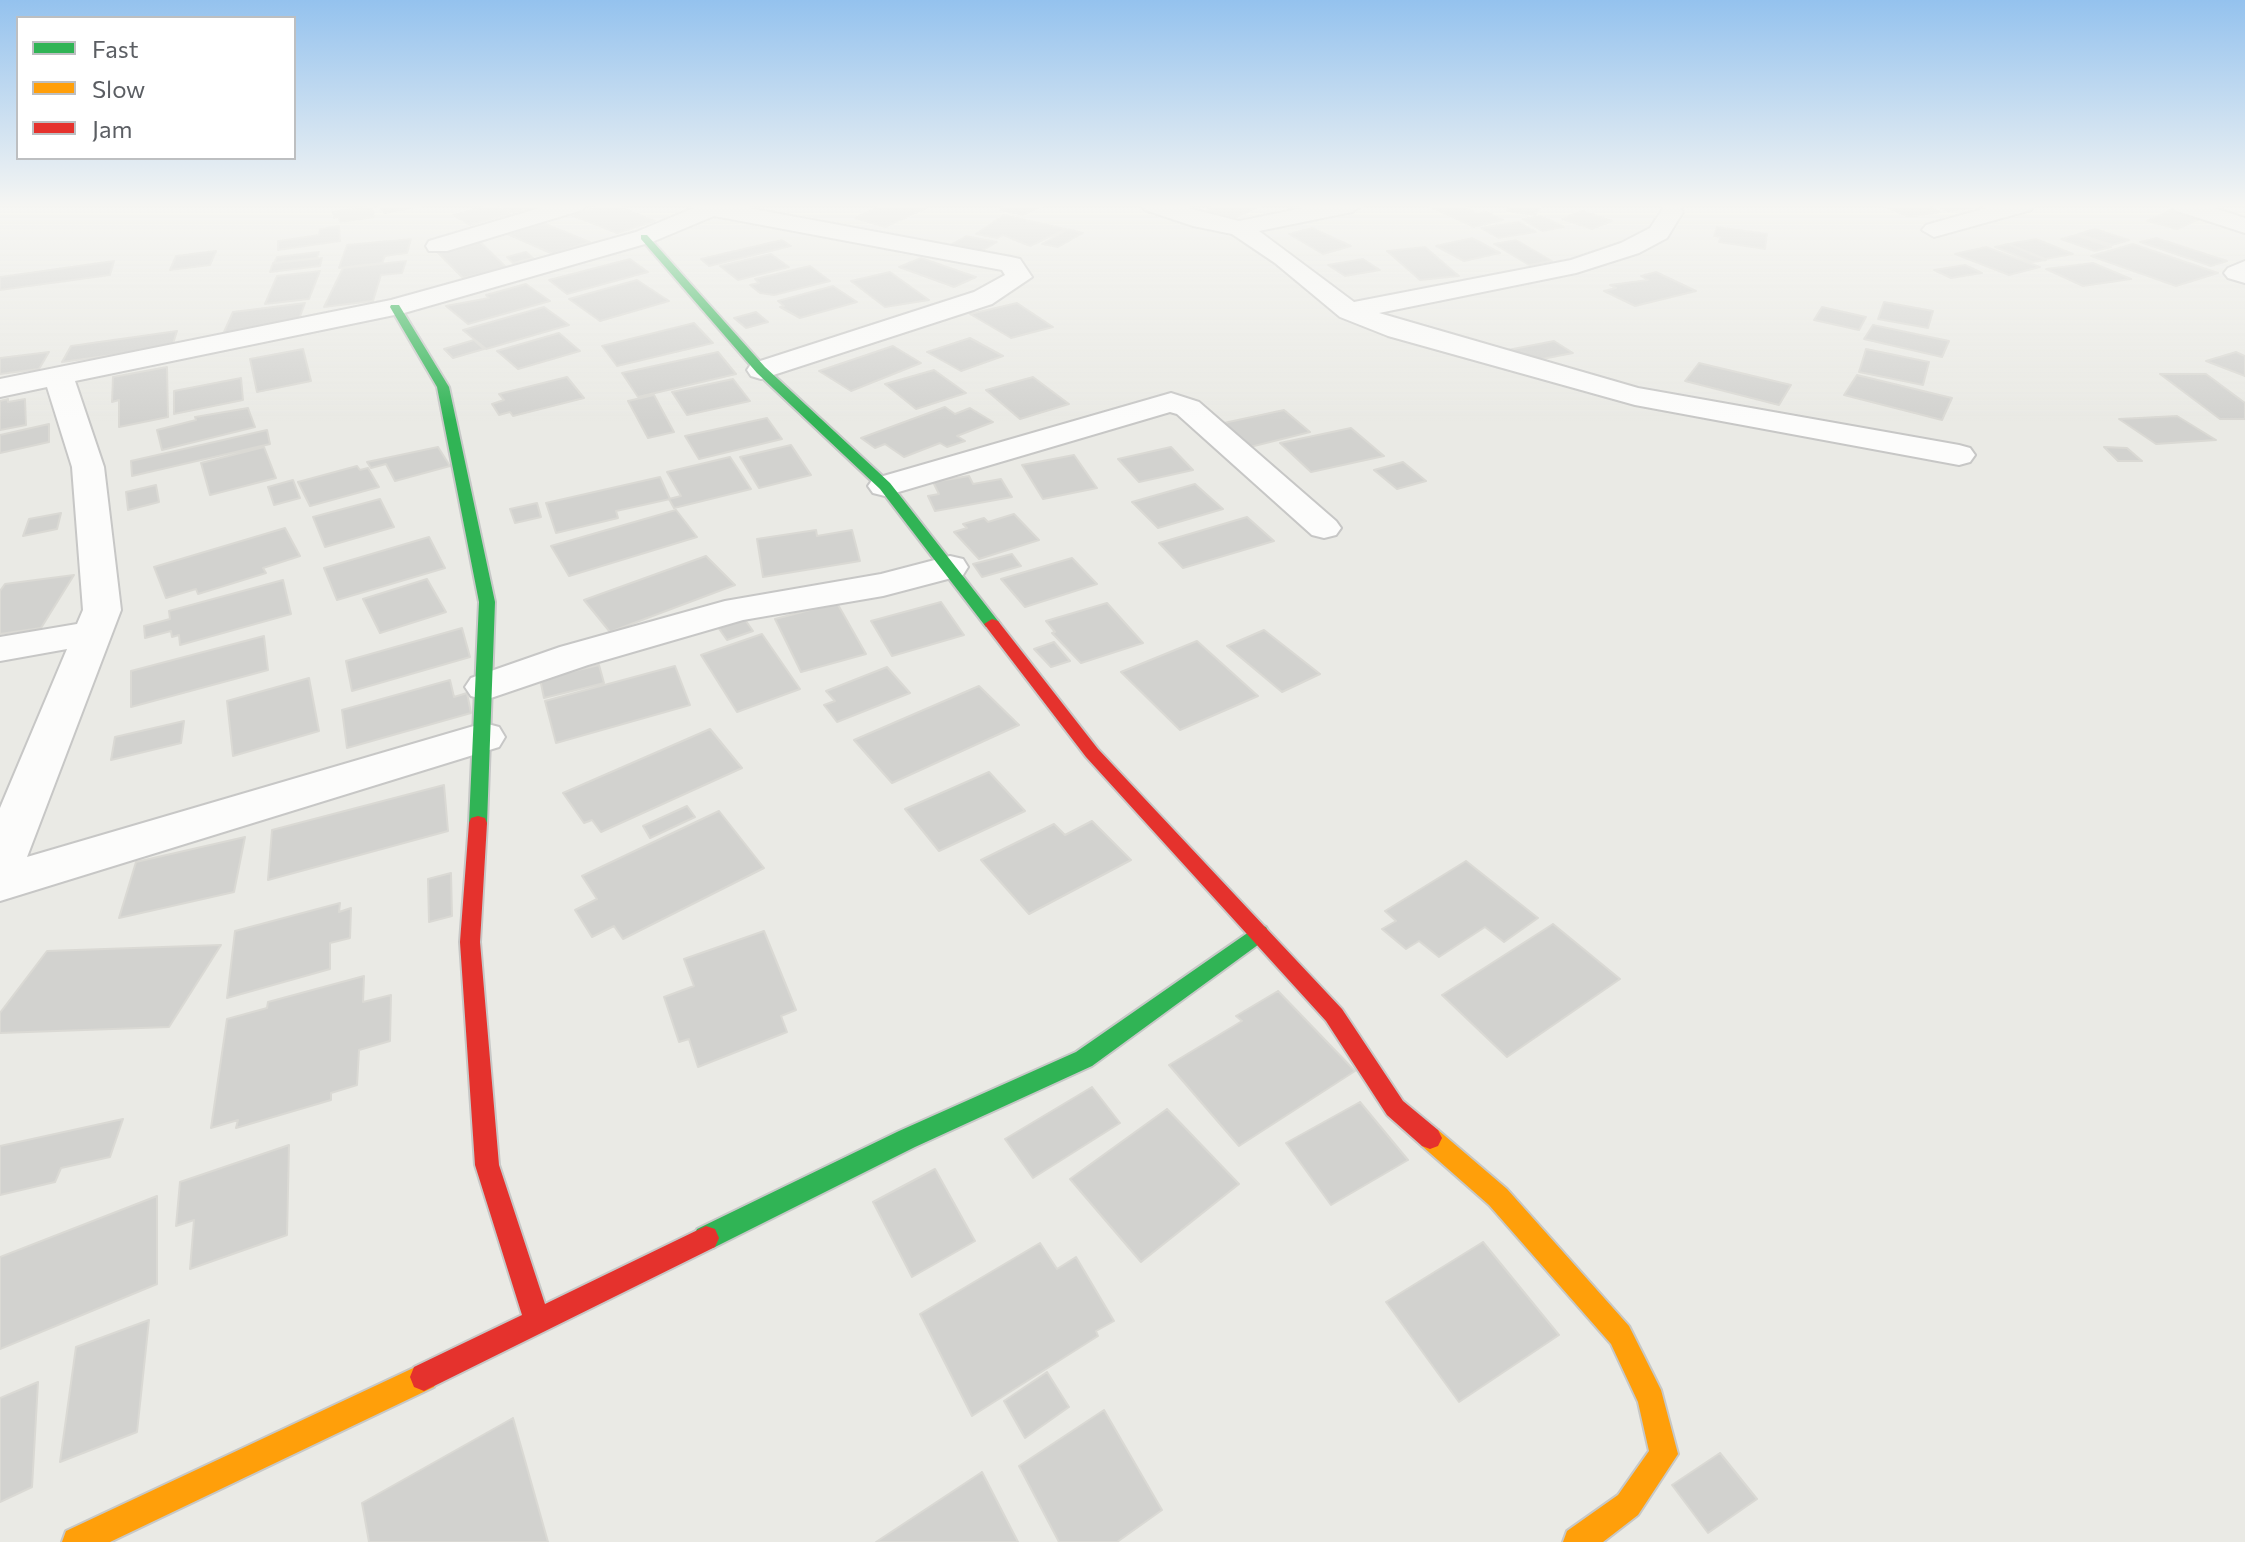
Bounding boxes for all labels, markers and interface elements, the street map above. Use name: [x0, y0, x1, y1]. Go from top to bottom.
legend: [16, 16, 296, 160]
text: Fast: [92, 34, 139, 63]
text: Slow: [92, 74, 145, 103]
text: Jam: [92, 114, 132, 143]

